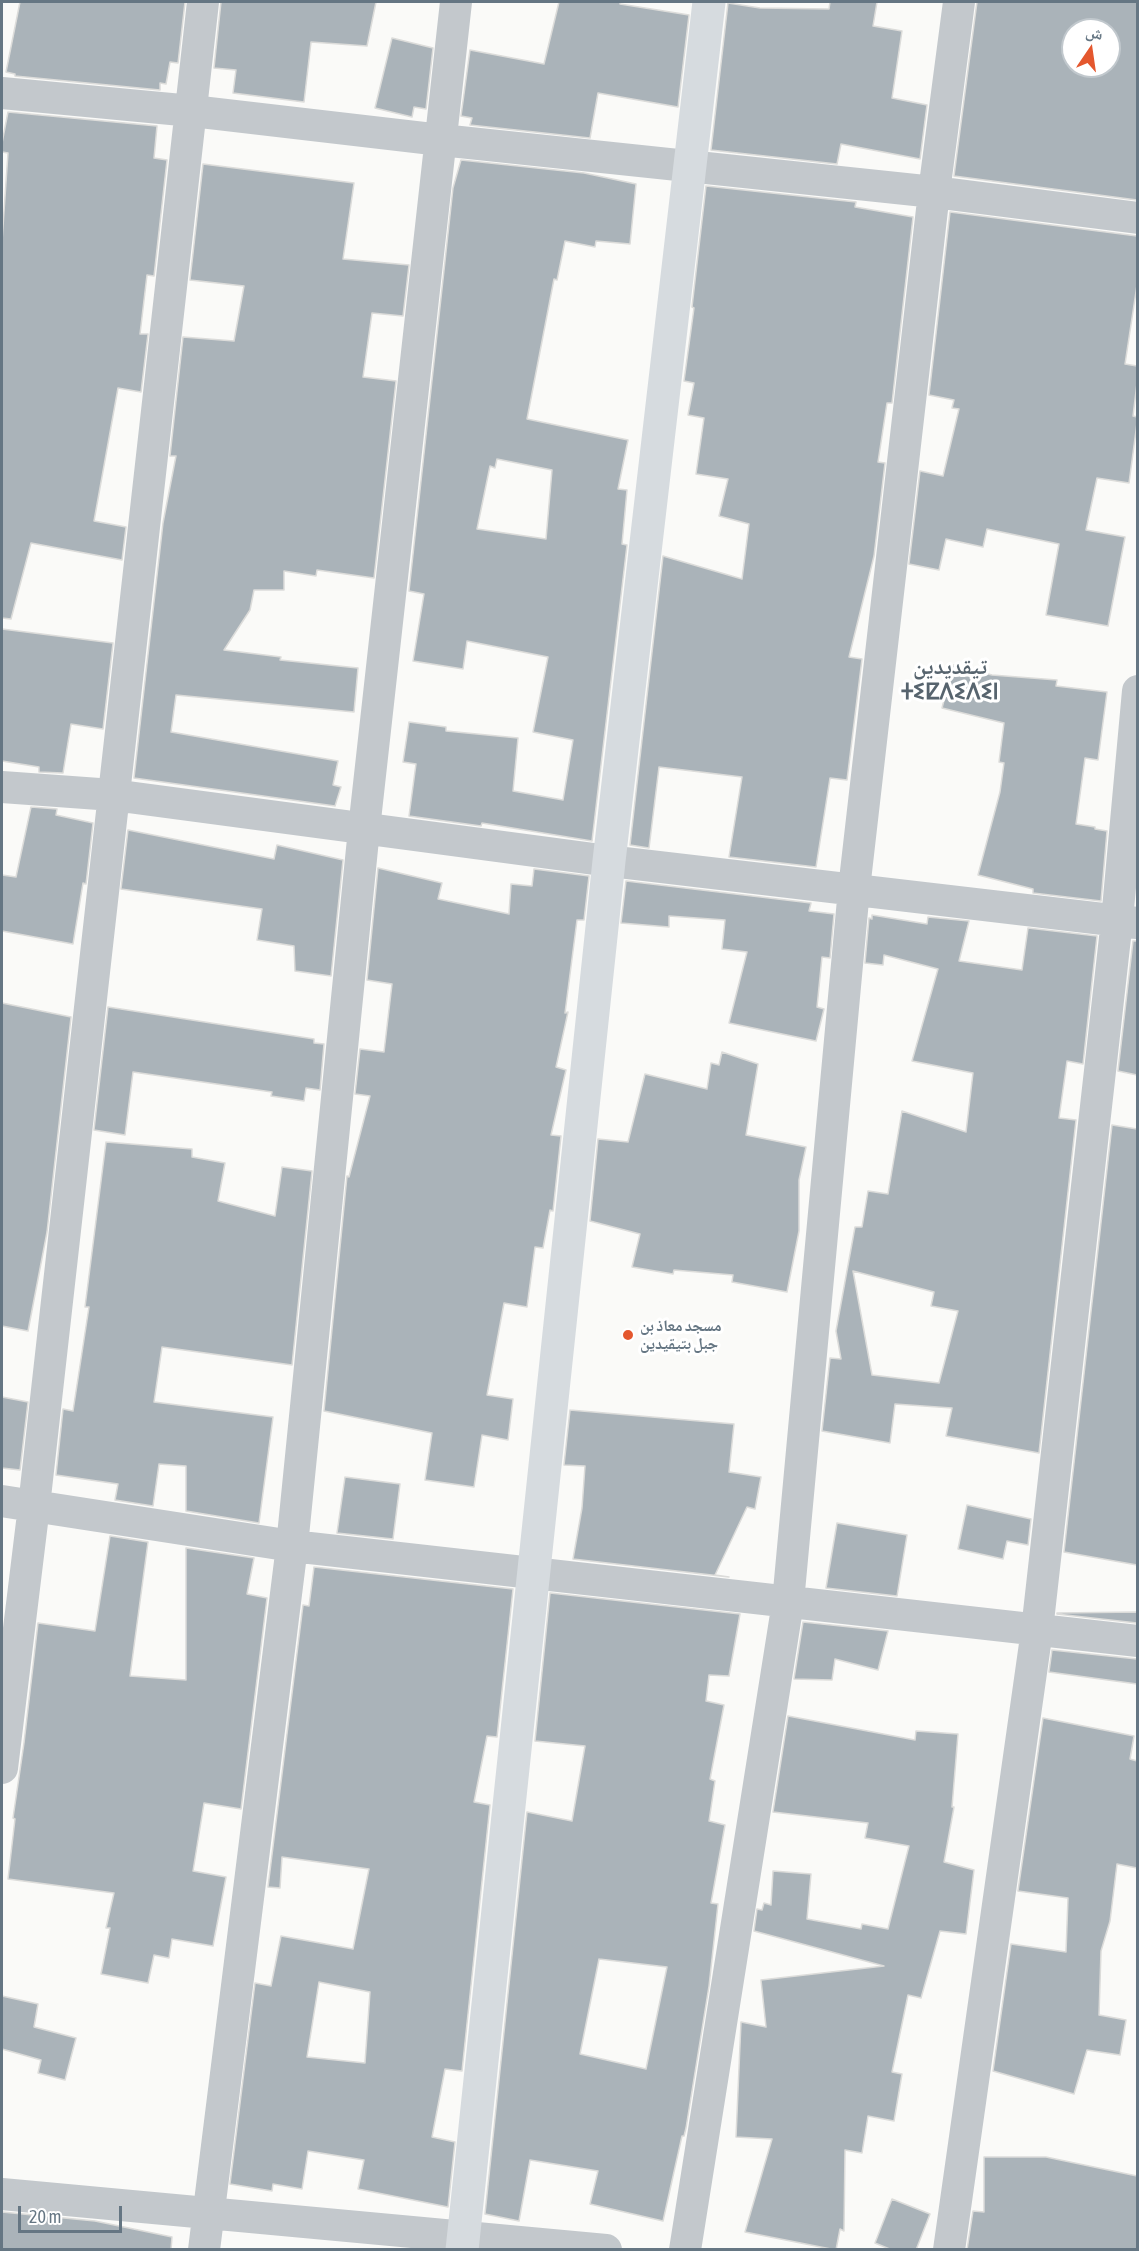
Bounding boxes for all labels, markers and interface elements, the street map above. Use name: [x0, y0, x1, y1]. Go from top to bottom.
north arrow: [1061, 18, 1121, 78]
text: ش: [1084, 22, 1105, 43]
district label: تيقديدين ⵜⵉⵇⴷⵉⴷⵉⵏ: [901, 654, 999, 706]
place label: مسجد معاذ بن جبل بتيقيدين: [640, 1316, 722, 1354]
marker: مسجد معاذ بن جبل بتيقيدين: [621, 1328, 635, 1342]
scale bar: [21, 2194, 124, 2232]
text: 20 m: [29, 2206, 61, 2227]

